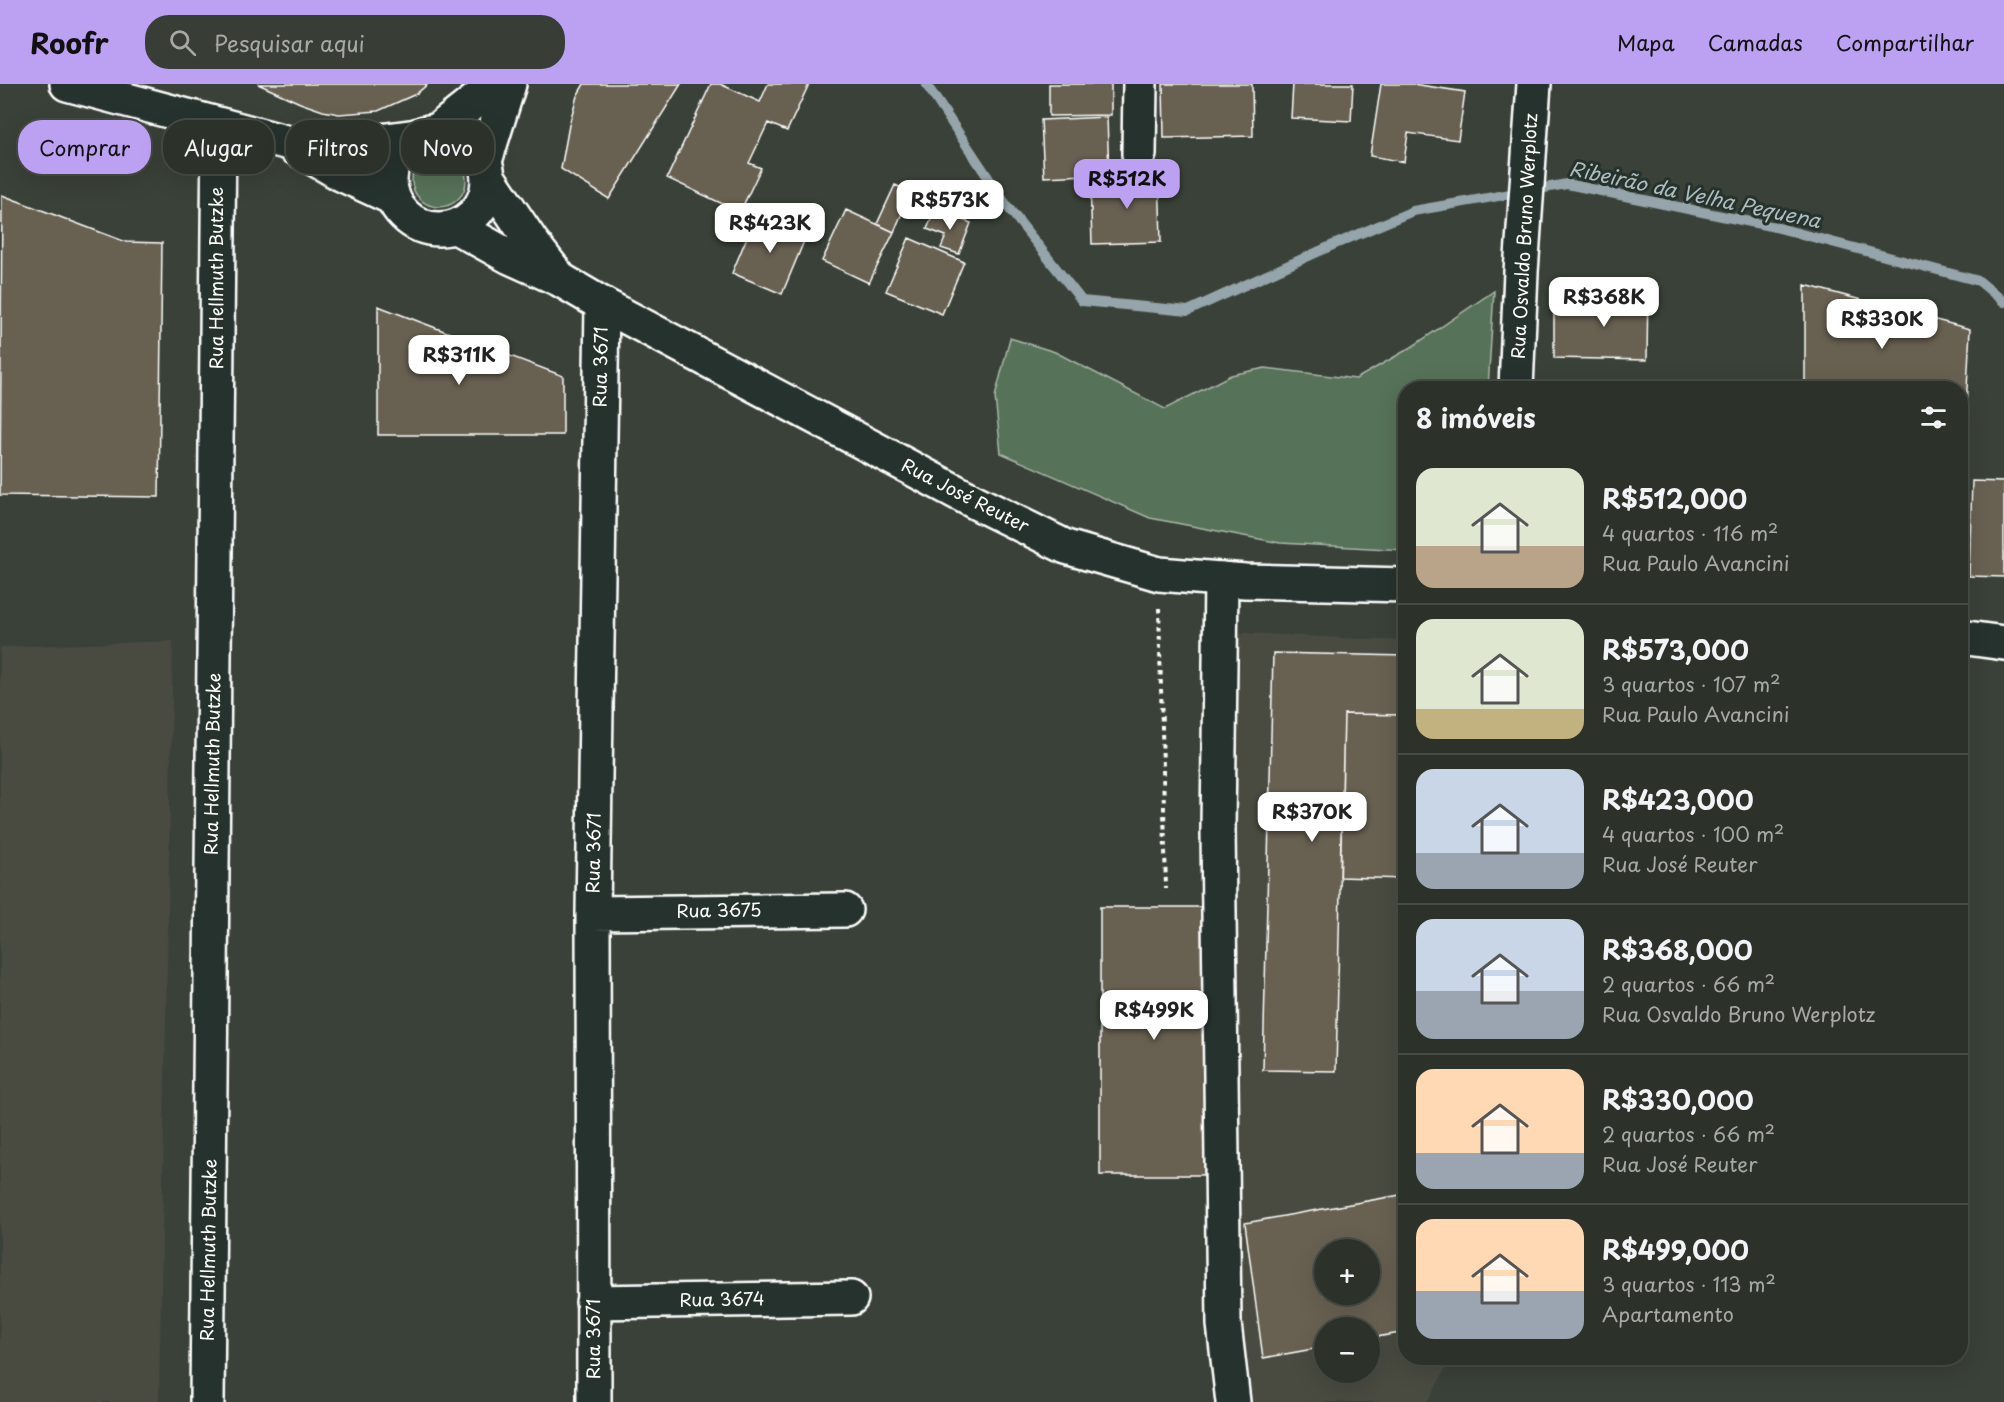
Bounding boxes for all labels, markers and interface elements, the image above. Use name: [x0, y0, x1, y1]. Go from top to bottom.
search box: [145, 15, 565, 69]
text: Roofr: [30, 21, 109, 64]
icon: search: [166, 26, 199, 59]
text: Pesquisar aqui: [214, 26, 365, 59]
text: Mapa: [1617, 26, 1675, 58]
text: Camadas: [1708, 26, 1803, 58]
text: Compartilhar: [1836, 26, 1974, 58]
street label: Rua Osvaldo Bruno Werplotz: [1504, 112, 1543, 360]
chip: Comprar: [18, 120, 151, 174]
chip: Alugar: [163, 120, 274, 174]
chip: Filtros: [286, 120, 389, 174]
chip: Novo: [401, 120, 494, 174]
water label: Ribeirão da Velha Pequena: [1567, 153, 1824, 235]
pin: R$512K: [1078, 159, 1176, 210]
text: R$512K: [1088, 163, 1166, 193]
pin: R$573K: [901, 180, 999, 231]
text: R$573K: [911, 184, 989, 214]
street label: Rua Hellmuth Butzke: [202, 187, 229, 369]
pin: R$423K: [721, 203, 819, 254]
text: R$423K: [729, 207, 811, 237]
pin: R$368K: [1555, 277, 1653, 328]
text: R$368K: [1563, 281, 1645, 311]
pin: R$330K: [1833, 299, 1931, 350]
text: R$330K: [1841, 303, 1923, 333]
street label: Rua 3671: [585, 326, 614, 408]
pin: R$311K: [410, 335, 508, 386]
text: R$311K: [422, 339, 496, 369]
text: 8 imóveis: [1416, 398, 1536, 437]
icon: filters: [1917, 401, 1950, 434]
street label: Rua José Reuter: [897, 451, 1035, 539]
text: R$512,000: [1602, 479, 1747, 518]
icon: home: [1464, 492, 1536, 564]
text: 4 quartos · 116 m²: [1602, 518, 1778, 548]
text: Rua Paulo Avancini: [1602, 548, 1789, 578]
text: R$573,000: [1602, 630, 1749, 669]
icon: home: [1464, 643, 1536, 715]
text: 3 quartos · 107 m²: [1602, 669, 1780, 699]
street label: Rua Hellmuth Butzke: [196, 673, 227, 855]
text: Rua Paulo Avancini: [1602, 699, 1789, 729]
text: R$423,000: [1602, 780, 1754, 819]
pin: R$370K: [1263, 792, 1361, 843]
icon: home: [1464, 793, 1536, 865]
text: R$370K: [1272, 796, 1352, 826]
street label: Rua 3671: [578, 812, 607, 894]
text: 4 quartos · 100 m²: [1602, 819, 1784, 849]
text: Rua José Reuter: [1602, 849, 1758, 879]
street label: Rua 3675: [676, 895, 762, 924]
text: R$368,000: [1602, 930, 1753, 969]
icon: home: [1464, 943, 1536, 1015]
text: 2 quartos · 66 m²: [1602, 969, 1775, 999]
pin: R$499K: [1105, 990, 1203, 1041]
text: R$499K: [1114, 994, 1194, 1024]
text: Rua Osvaldo Bruno Werplotz: [1602, 999, 1876, 1029]
text: R$330,000: [1602, 1080, 1754, 1119]
icon: home: [1464, 1093, 1536, 1165]
text: 2 quartos · 66 m²: [1602, 1119, 1775, 1149]
text: Rua José Reuter: [1602, 1149, 1758, 1179]
street label: Rua Hellmuth Butzke: [192, 1159, 223, 1341]
text: R$499,000: [1602, 1230, 1749, 1269]
map controls: [1314, 1239, 1380, 1383]
button: +: [1314, 1239, 1380, 1305]
icon: home: [1464, 1243, 1536, 1315]
text: 3 quartos · 113 m²: [1602, 1269, 1776, 1299]
street label: Rua 3674: [679, 1284, 765, 1313]
street label: Rua 3671: [579, 1299, 606, 1379]
text: Apartamento: [1602, 1299, 1734, 1329]
button: −: [1314, 1317, 1380, 1383]

